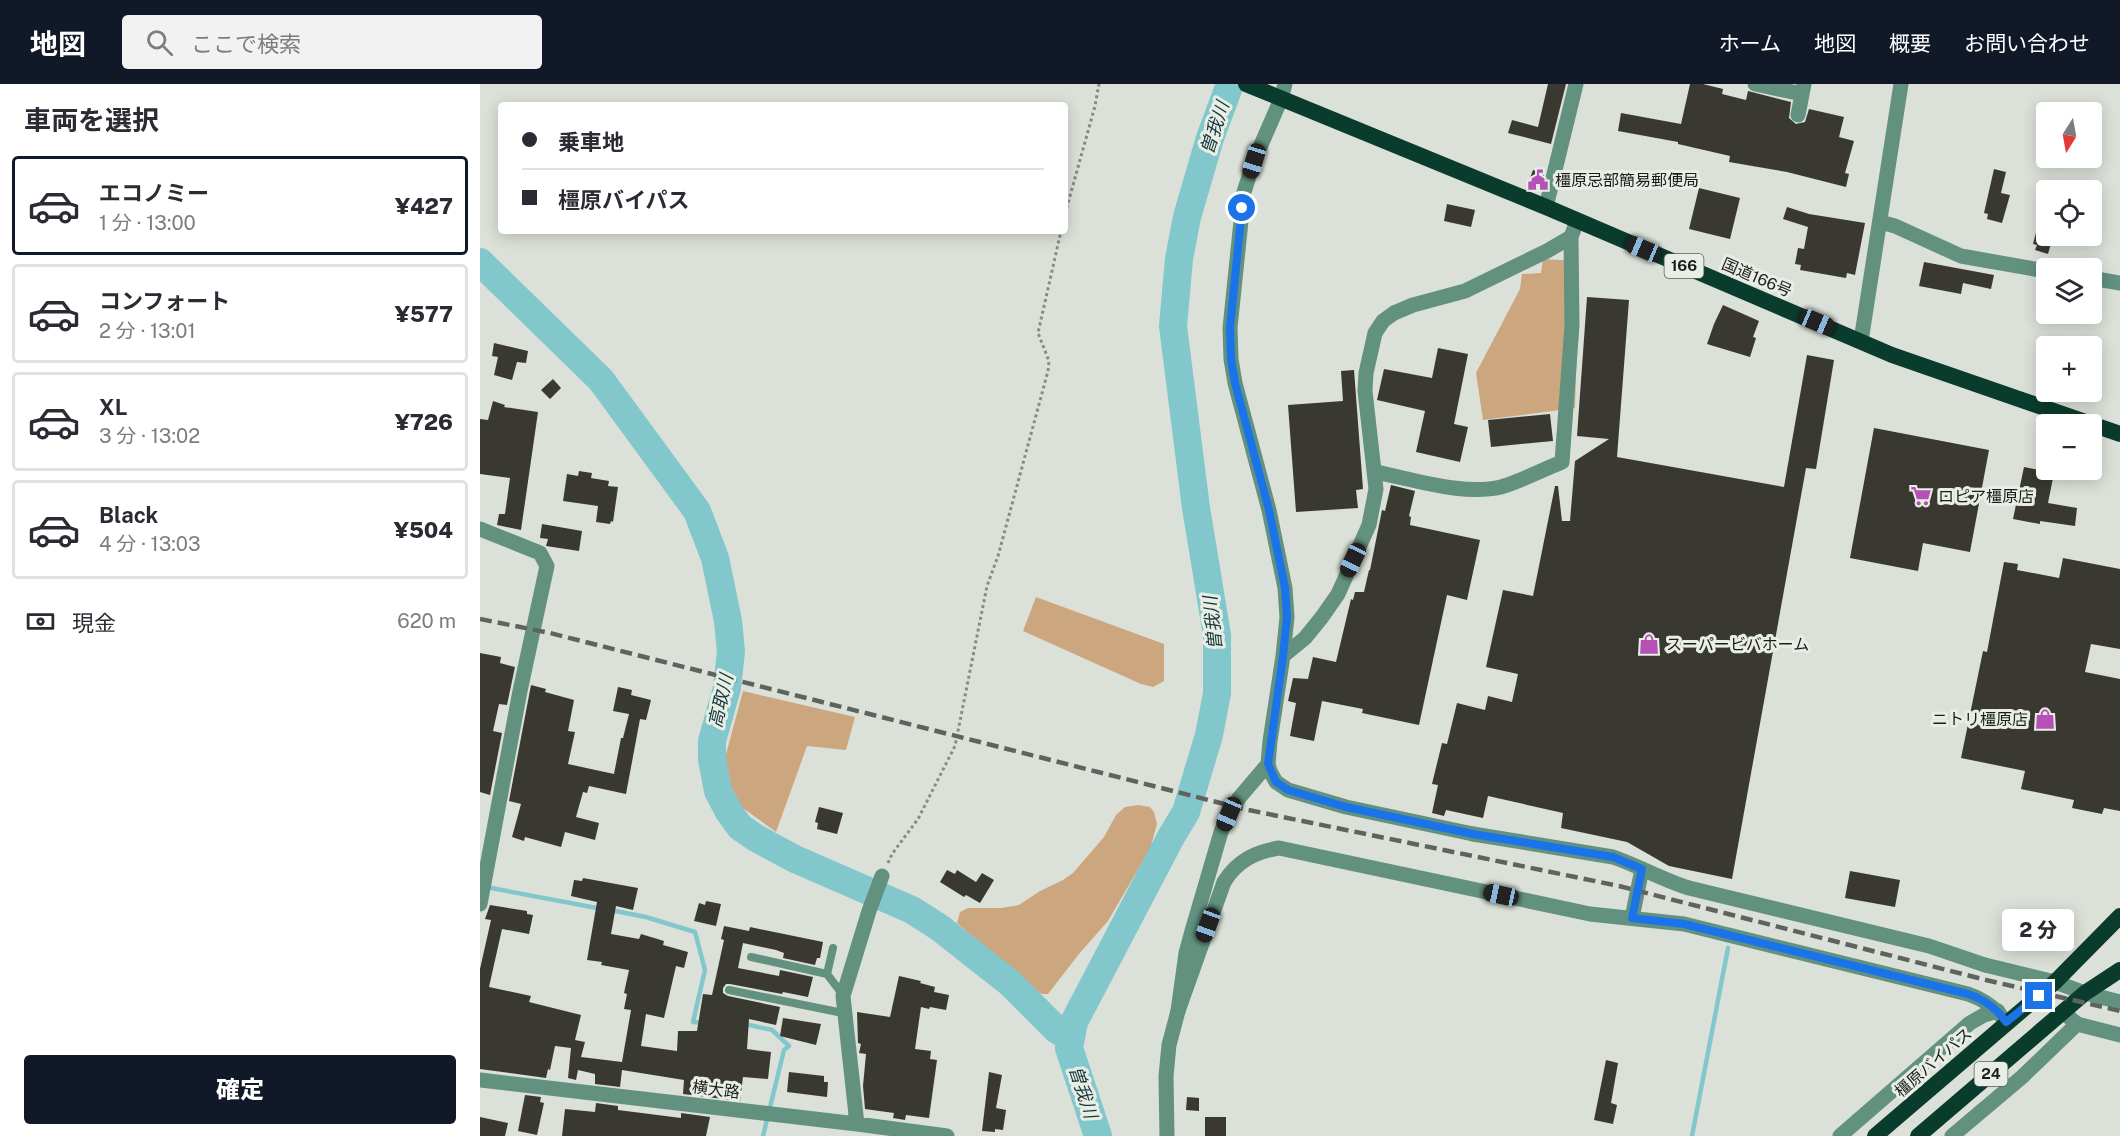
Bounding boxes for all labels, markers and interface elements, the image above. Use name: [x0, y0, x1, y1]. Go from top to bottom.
search box: [122, 15, 542, 69]
icon: search: [143, 26, 176, 59]
text: 地図: [30, 27, 86, 60]
text: ここで検索: [191, 31, 301, 57]
text: ホーム: [1719, 31, 1781, 56]
text: 地図: [1814, 31, 1856, 56]
text: 概要: [1889, 31, 1931, 56]
text: お問い合わせ: [1964, 31, 2090, 56]
water label: 曽我川: [1196, 97, 1233, 157]
north arrow: [2036, 102, 2102, 168]
map controls: [2036, 102, 2102, 480]
text: 車両を選択: [24, 104, 159, 136]
text: 乗車地: [558, 129, 624, 155]
car: [1240, 141, 1268, 181]
public building icon: 橿原忌部簡易郵便局: [1526, 168, 1550, 192]
place label: 橿原忌部簡易郵便局: [1555, 171, 1699, 190]
icon: car: [27, 179, 81, 233]
text: エコノミー: [99, 180, 209, 206]
button: locate: [2036, 180, 2102, 246]
text: 橿原バイパス: [558, 187, 690, 213]
text: ¥427: [395, 193, 453, 219]
route start: [1228, 194, 1255, 221]
text: 1 分 · 13:00: [99, 211, 196, 235]
car: [1623, 234, 1663, 264]
road number: 166: [1664, 254, 1704, 278]
street label: 国道166号: [1719, 254, 1795, 301]
button: layers: [2036, 258, 2102, 324]
icon: car: [27, 287, 81, 341]
text: コンフォート: [99, 288, 230, 314]
text: ¥577: [395, 301, 453, 327]
car: [1797, 307, 1837, 337]
text: 2 分 · 13:01: [99, 319, 196, 343]
button: +: [2036, 336, 2102, 402]
text: XL: [99, 394, 127, 420]
icon: car: [27, 395, 81, 449]
text: ¥726: [395, 409, 453, 435]
button: −: [2036, 414, 2102, 480]
text: 3 分 · 13:02: [99, 424, 200, 448]
supermarket icon: ロピア橿原店: [1909, 484, 1933, 508]
place label: ロピア橿原店: [1938, 487, 2034, 506]
text: Black: [99, 502, 158, 528]
icon: car: [27, 503, 81, 557]
text: ¥504: [394, 517, 453, 543]
text: 4 分 · 13:03: [99, 532, 201, 556]
car: [1337, 540, 1369, 580]
water label: 曽我川: [1199, 593, 1226, 651]
icon: cash: [24, 605, 57, 638]
text: 620 m: [397, 609, 456, 633]
text: 現金: [72, 610, 116, 636]
shop icon: スーパービバホーム: [1637, 632, 1661, 656]
place label: スーパービバホーム: [1666, 635, 1809, 654]
water label: 高取川: [704, 670, 737, 730]
shop icon: ニトリ橿原店: [2033, 707, 2057, 731]
place label: ニトリ橿原店: [1932, 710, 2028, 729]
car: [1214, 794, 1244, 834]
car: [1482, 882, 1520, 908]
car: [1193, 905, 1223, 945]
callout: 2 分: [2003, 909, 2075, 951]
text: 2 分: [2019, 918, 2057, 942]
route end: [2025, 982, 2052, 1009]
street label: 橿原バイパス: [1891, 1024, 1976, 1101]
button: 確定: [24, 1055, 456, 1124]
road number: 24: [1974, 1062, 2008, 1086]
water label: 曽我川: [1065, 1063, 1102, 1123]
street label: 横大路: [691, 1077, 741, 1102]

